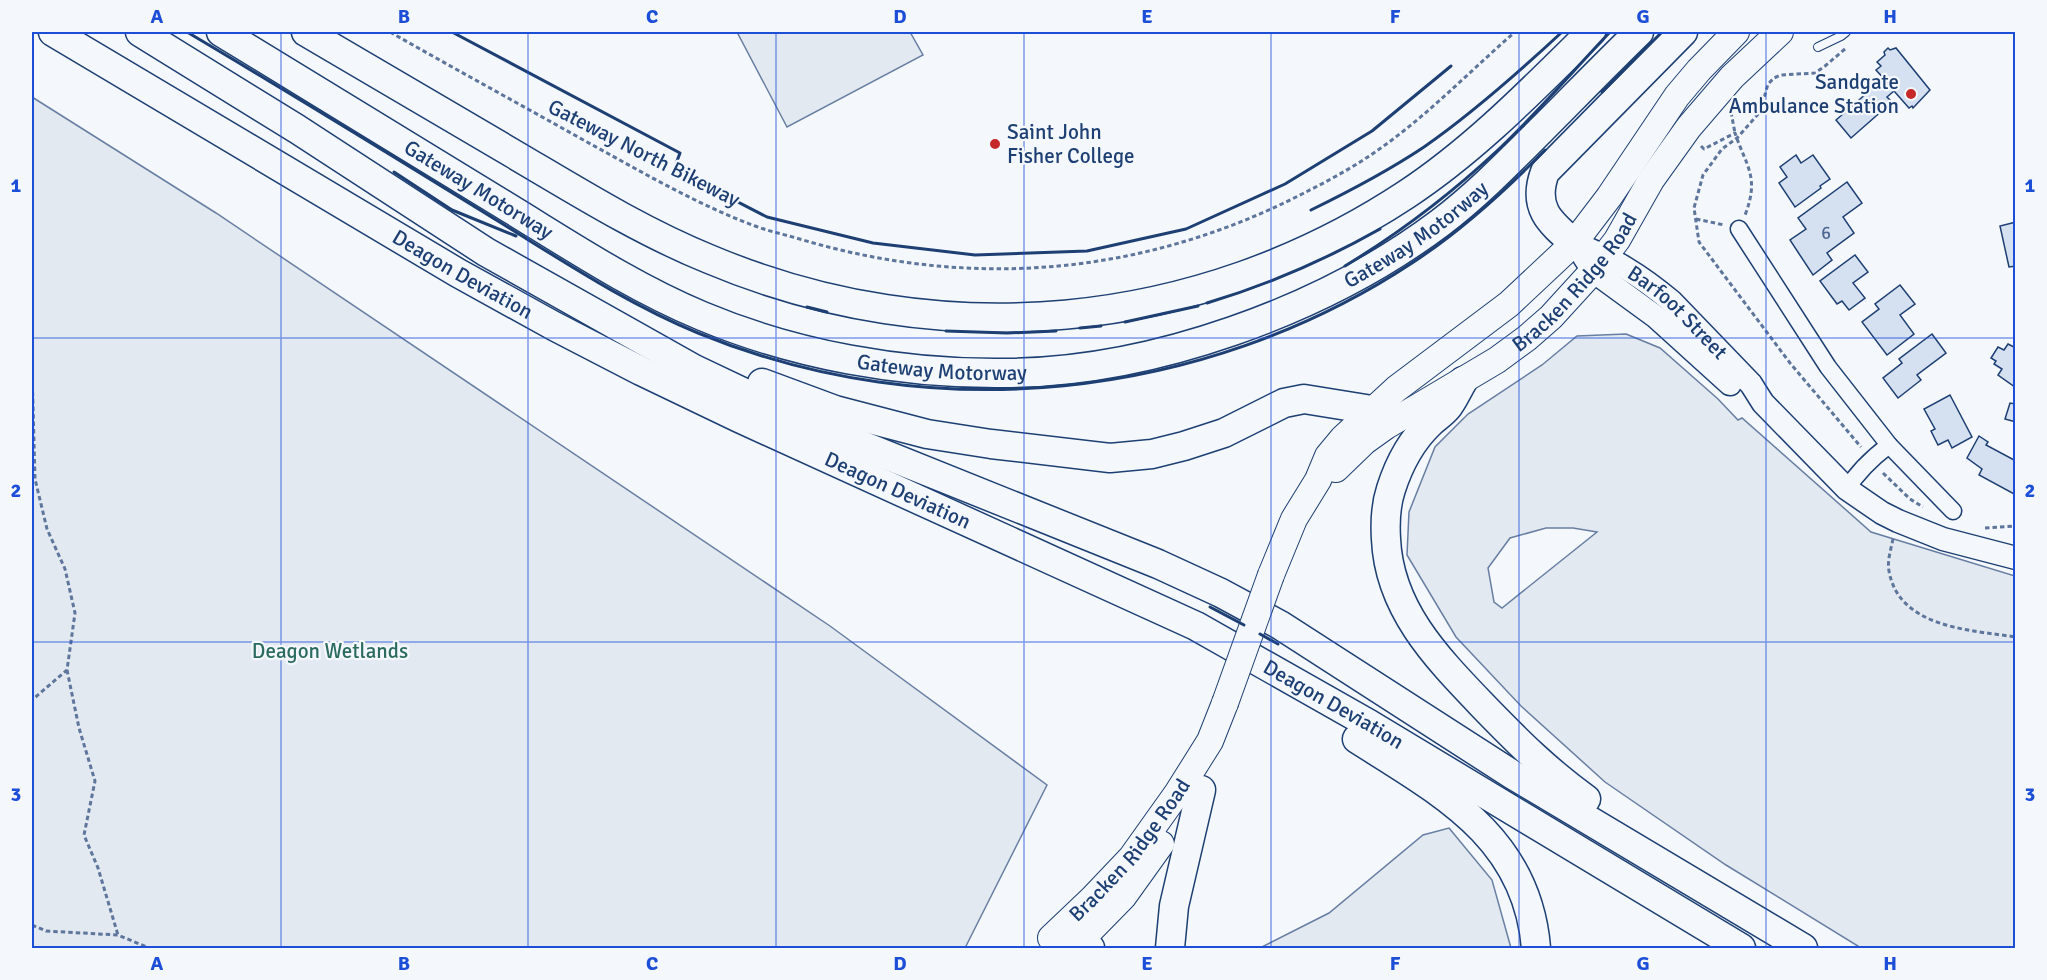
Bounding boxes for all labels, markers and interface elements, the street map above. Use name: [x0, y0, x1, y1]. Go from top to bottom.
text: A: [151, 4, 164, 29]
text: B: [398, 4, 410, 29]
text: C: [646, 4, 658, 29]
text: D: [893, 4, 907, 29]
text: E: [1141, 4, 1153, 29]
text: F: [1390, 4, 1401, 29]
text: G: [1636, 4, 1650, 29]
text: H: [1883, 4, 1897, 29]
place label: Sandgate Ambulance Station: [1729, 69, 1899, 119]
marker: Sandgate Ambulance Station: [1904, 87, 1918, 101]
street label: Gateway North Bikeway: [544, 93, 744, 213]
place label: Saint John Fisher College: [1007, 119, 1135, 169]
street label: Gateway Motorway: [399, 134, 558, 245]
marker: Saint John Fisher College: [988, 137, 1002, 151]
text: 1: [11, 173, 22, 198]
text: 1: [2025, 173, 2036, 198]
street label: Gateway Motorway: [1339, 175, 1494, 294]
street label: Bracken Ridge Road: [1507, 208, 1643, 358]
house number: 6: [1821, 222, 1831, 244]
street label: Deagon Deviation: [388, 224, 537, 325]
street label: Barfoot Street: [1623, 260, 1733, 365]
street label: Gateway Motorway: [855, 348, 1027, 386]
street label: Deagon Deviation: [821, 446, 975, 535]
text: 2: [11, 478, 21, 503]
text: 2: [2025, 478, 2035, 503]
park label: Deagon Wetlands: [252, 638, 408, 664]
street label: Deagon Deviation: [1259, 654, 1409, 755]
street label: Bracken Ridge Road: [1063, 774, 1196, 927]
text: 3: [11, 782, 21, 807]
text: 3: [2025, 782, 2035, 807]
text: A: [151, 951, 164, 976]
text: B: [398, 951, 410, 976]
text: C: [646, 951, 658, 976]
text: D: [893, 951, 907, 976]
text: E: [1141, 951, 1153, 976]
text: F: [1390, 951, 1401, 976]
text: G: [1636, 951, 1650, 976]
text: H: [1883, 951, 1897, 976]

